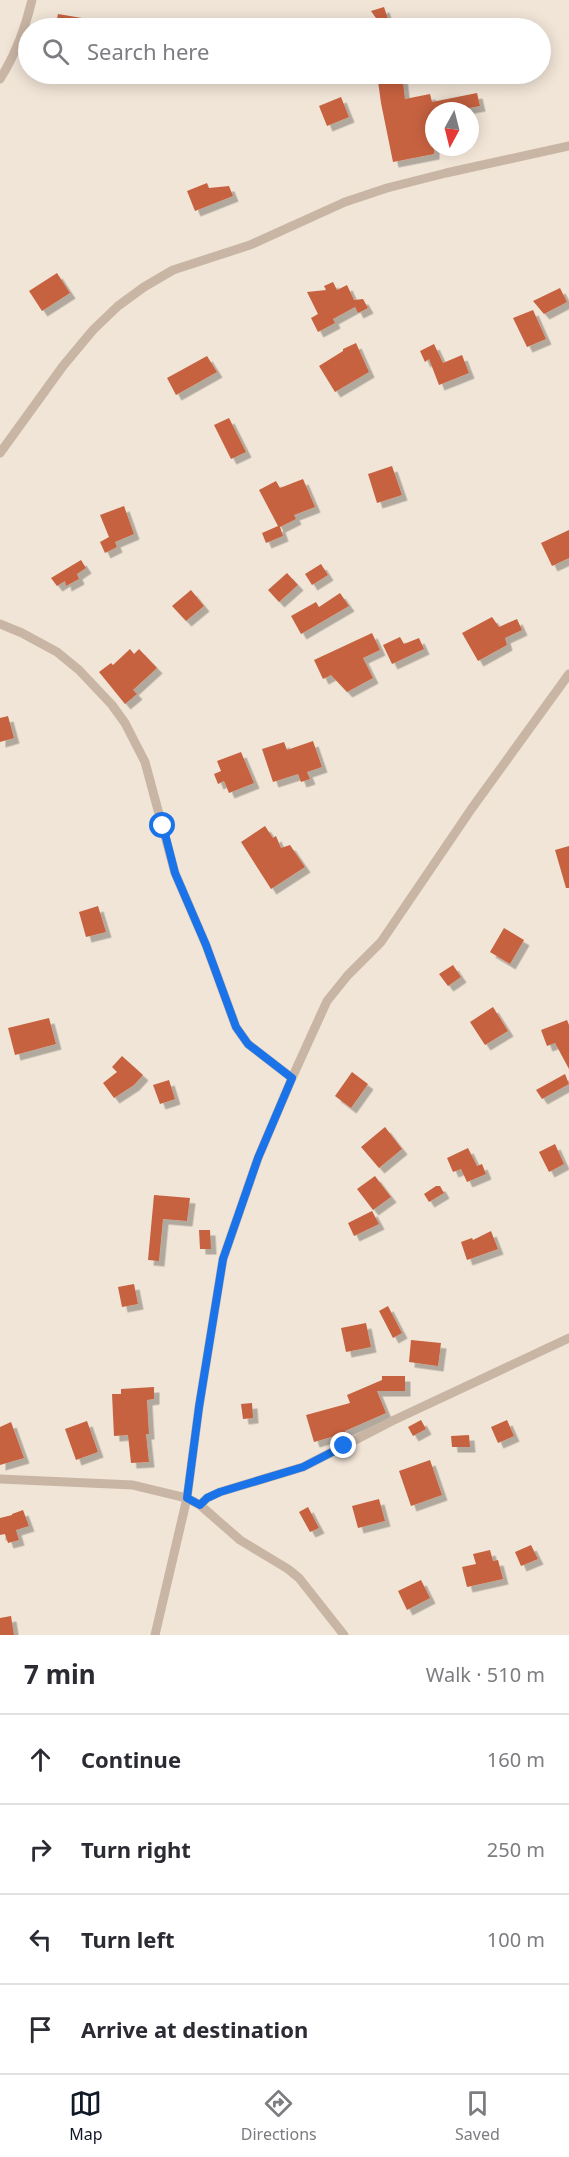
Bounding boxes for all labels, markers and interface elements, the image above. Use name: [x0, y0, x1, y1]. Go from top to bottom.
search box: [18, 18, 551, 84]
icon: search: [39, 35, 72, 68]
text: Search here: [87, 36, 209, 66]
north arrow: [425, 102, 479, 156]
route start: [149, 812, 175, 838]
route end: [330, 1432, 356, 1458]
text: 7 min: [24, 1656, 96, 1692]
text: Walk · 510 m: [426, 1661, 545, 1688]
icon: ahead: [24, 1743, 57, 1776]
text: Continue: [81, 1744, 181, 1774]
text: 160 m: [487, 1746, 545, 1773]
icon: right: [24, 1833, 57, 1866]
text: Turn right: [81, 1834, 191, 1864]
text: 250 m: [487, 1836, 545, 1863]
icon: left: [24, 1923, 57, 1956]
text: Turn left: [81, 1924, 175, 1954]
text: 100 m: [487, 1926, 545, 1953]
icon: arrive: [24, 2013, 57, 2046]
text: Arrive at destination: [81, 2014, 308, 2044]
tab: Map: [69, 2087, 102, 2145]
tab: Directions: [241, 2087, 317, 2145]
tab: Saved: [455, 2087, 500, 2145]

